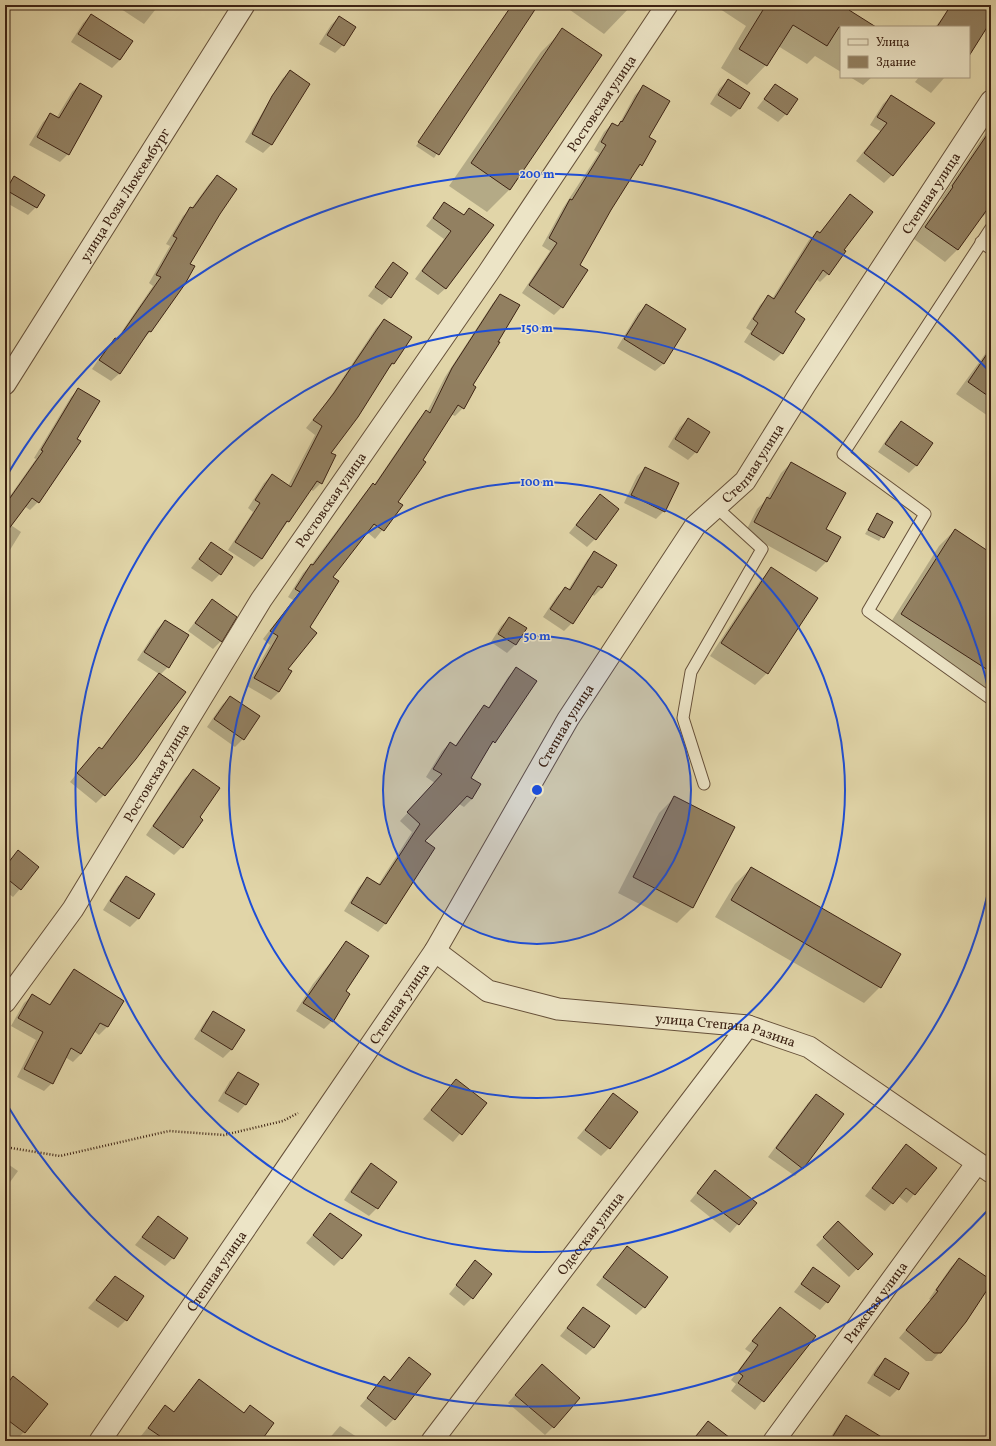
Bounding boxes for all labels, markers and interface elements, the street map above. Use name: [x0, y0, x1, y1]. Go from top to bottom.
legend: [840, 26, 970, 78]
text: Улица: [876, 35, 909, 51]
street label: Ростовская улица: [563, 52, 642, 156]
text: Здание: [876, 55, 916, 71]
street label: улица Розы Люксембург: [76, 125, 175, 266]
street label: Степная улица: [898, 149, 966, 239]
text: 200 m: [519, 167, 555, 183]
text: 150 m: [521, 321, 553, 337]
street label: Степная улица: [718, 421, 789, 508]
street label: Ростовская улица: [292, 449, 372, 552]
text: 100 m: [520, 475, 554, 491]
text: 50 m: [523, 629, 551, 645]
street label: Степная улица: [534, 681, 599, 772]
street label: Ростовская улица: [120, 720, 195, 826]
centre of rings: [530, 783, 544, 797]
street label: Степная улица: [366, 960, 435, 1049]
street label: улица Степана Разина: [655, 1010, 798, 1053]
street label: Одесская улица: [553, 1189, 629, 1280]
street label: Степная улица: [183, 1227, 252, 1316]
street label: Рижская улица: [840, 1258, 913, 1348]

